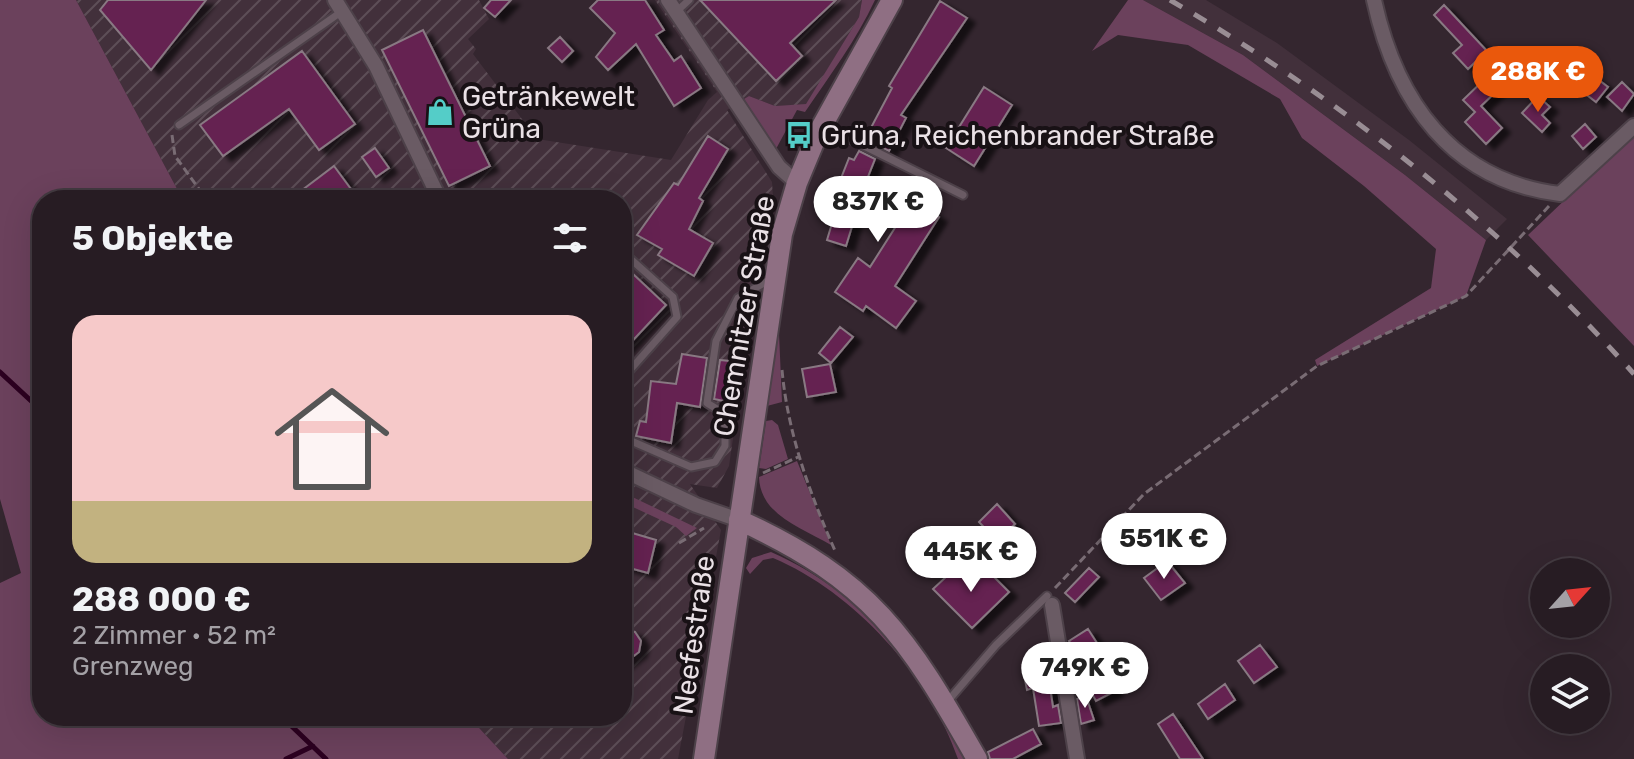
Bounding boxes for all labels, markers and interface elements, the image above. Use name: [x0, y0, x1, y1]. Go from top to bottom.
pin: 288K €: [1473, 46, 1603, 114]
text: 288K €: [1490, 56, 1586, 87]
place label: Getränkewelt Grüna: [462, 80, 635, 145]
shop icon: Getränkewelt Grüna: [425, 97, 455, 127]
place label: Grüna, Reichenbrander Straße: [821, 119, 1215, 152]
bus stop icon: Grüna, Reichenbrander Straße: [784, 120, 814, 150]
pin: 837K €: [813, 176, 943, 244]
text: 837K €: [832, 186, 924, 217]
street label: Chemnitzer Straße: [707, 193, 781, 439]
icon: filters: [548, 216, 592, 260]
text: 5 Objekte: [72, 218, 233, 259]
icon: home: [260, 367, 404, 511]
pin: 551K €: [1099, 513, 1229, 581]
text: 551K €: [1119, 523, 1209, 554]
pin: 445K €: [906, 526, 1036, 594]
text: 445K €: [923, 536, 1019, 567]
street label: Neefestraße: [667, 553, 721, 717]
north arrow: [1530, 558, 1610, 638]
map controls: [1530, 558, 1610, 734]
text: 288 000 €: [72, 579, 251, 620]
text: 2 Zimmer · 52 m²: [72, 620, 276, 651]
pin: 749K €: [1020, 642, 1150, 710]
text: Grenzweg: [72, 651, 193, 682]
text: 749K €: [1039, 652, 1131, 683]
button: layers: [1530, 654, 1610, 734]

